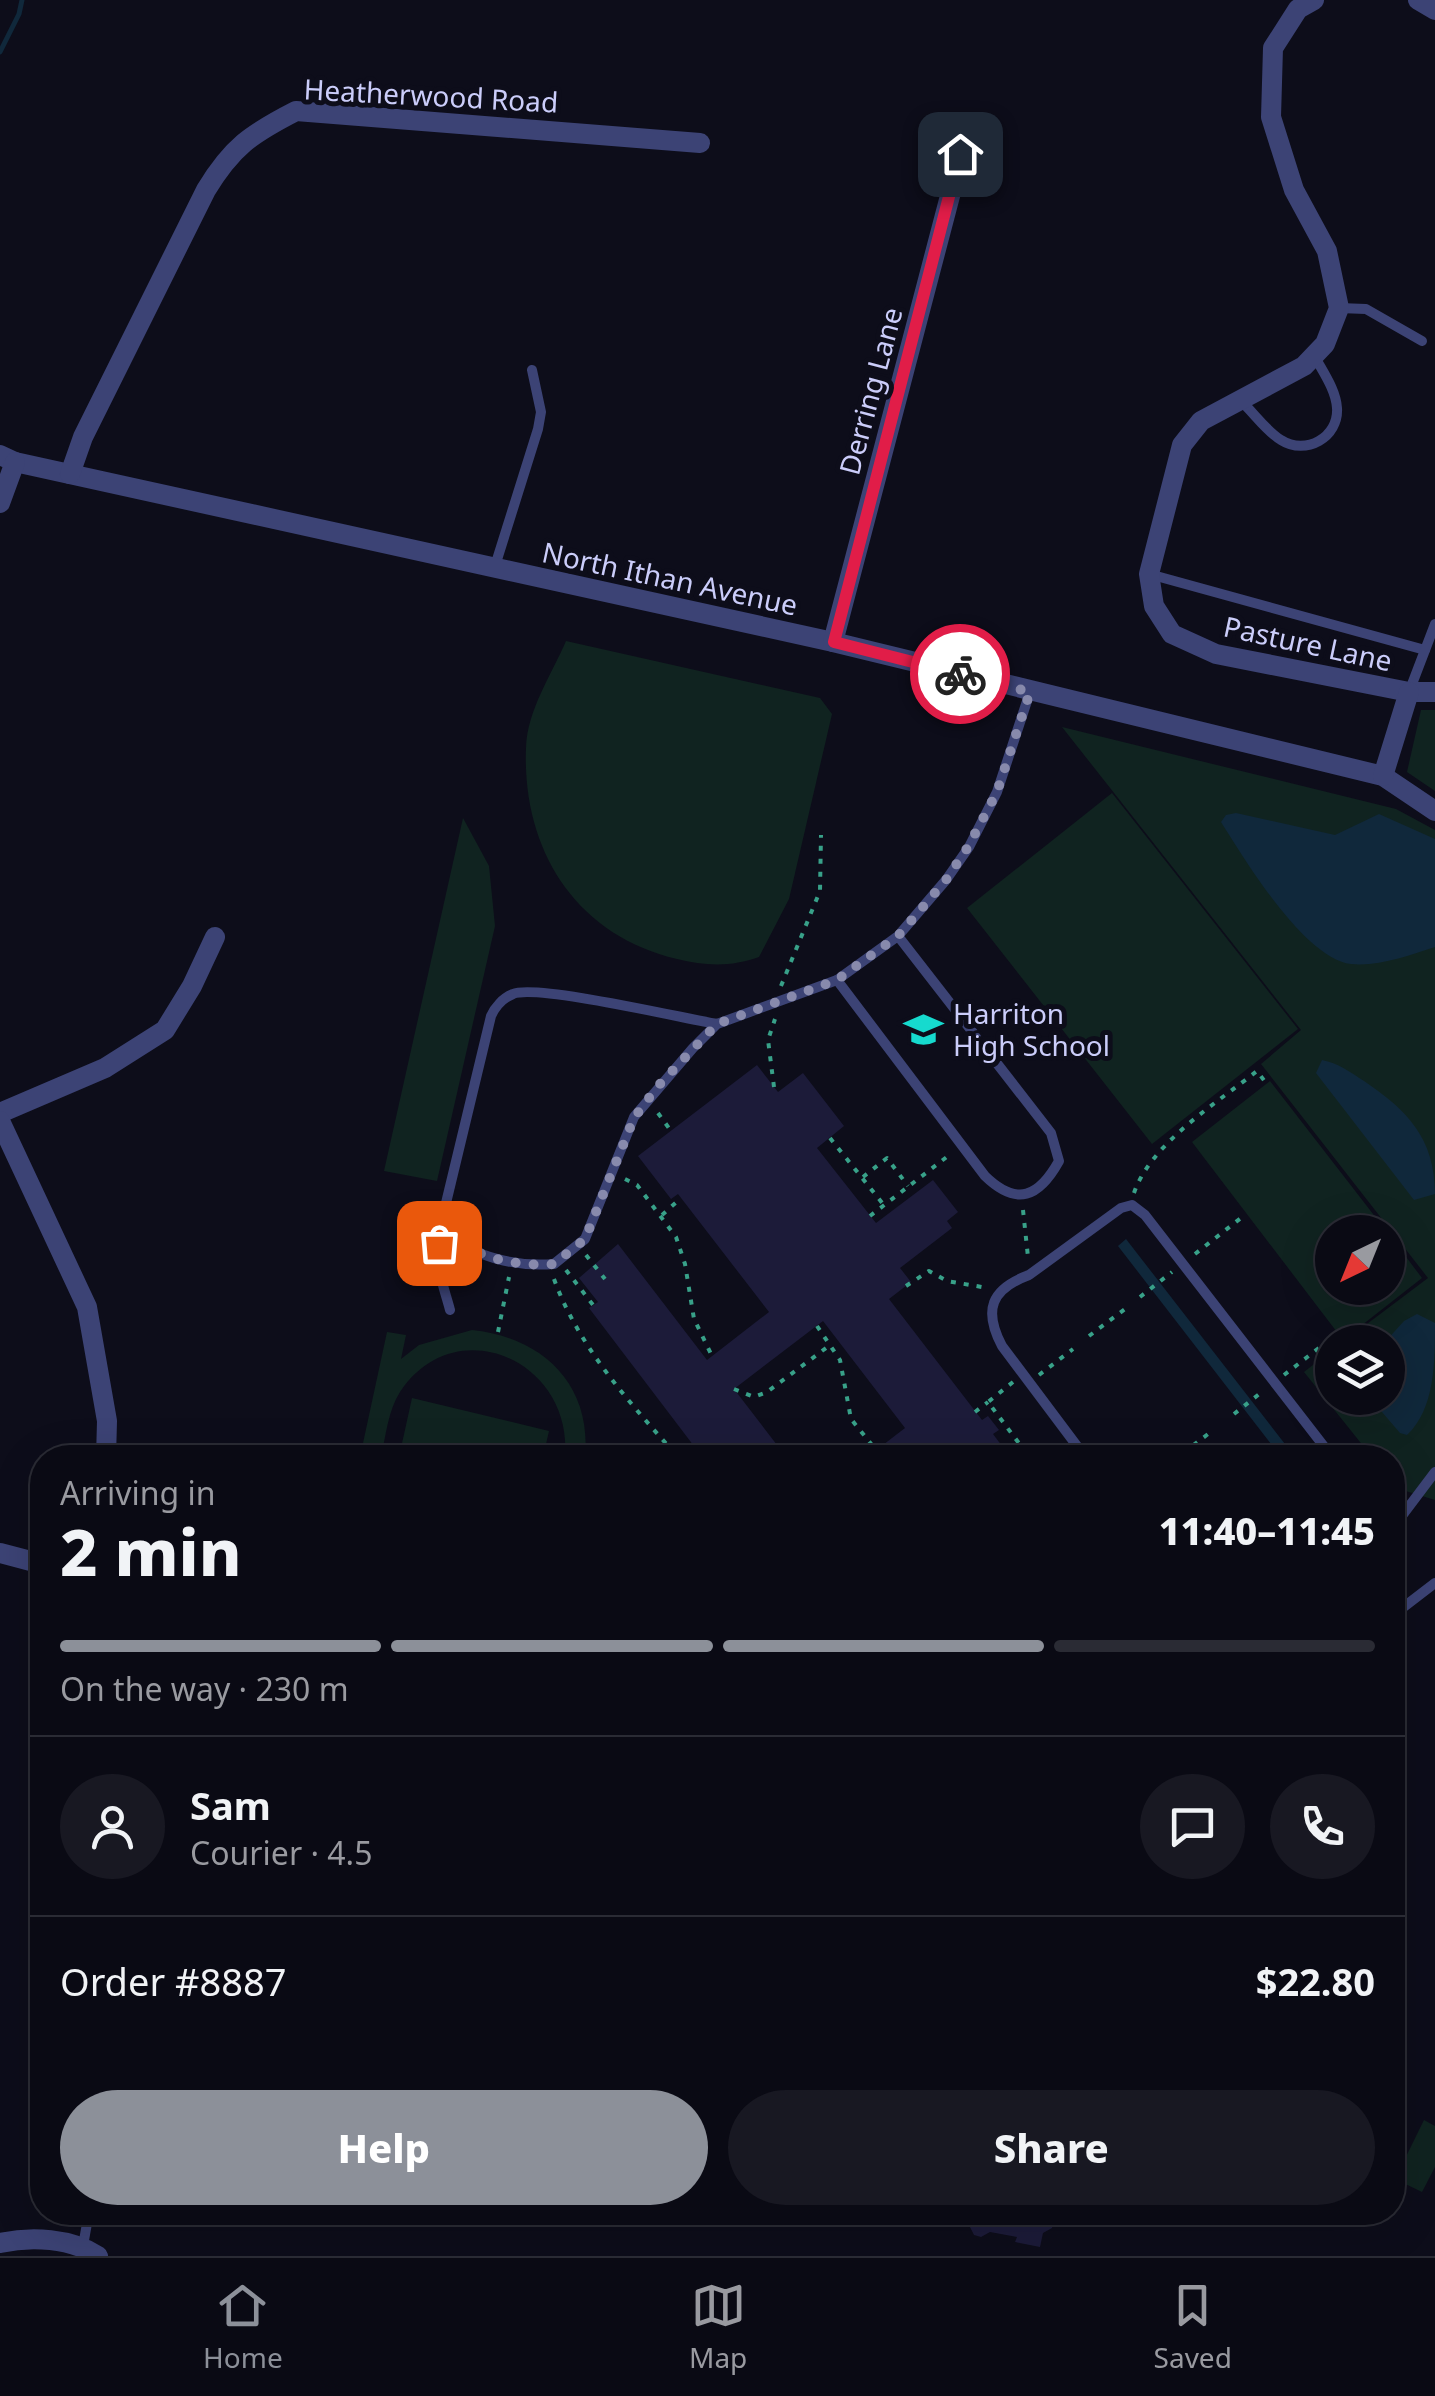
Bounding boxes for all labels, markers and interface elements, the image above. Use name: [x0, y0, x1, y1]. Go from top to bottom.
street label: Heatherwood Road: [303, 69, 559, 121]
pin: [918, 112, 1003, 197]
icon: home: [933, 127, 988, 182]
street label: Derring Lane: [829, 303, 911, 479]
street label: North Ithan Avenue: [539, 532, 801, 624]
street label: Pasture Lane: [1220, 607, 1396, 679]
courier: [910, 624, 1010, 724]
icon: bike: [933, 647, 988, 702]
place label: Harriton High School: [953, 994, 1110, 1064]
school or university icon: Harriton High School: [902, 1008, 944, 1050]
pin: [397, 1201, 482, 1286]
north arrow: [1315, 1215, 1405, 1305]
map controls: [1315, 1215, 1405, 1415]
icon: bag: [412, 1216, 467, 1271]
button: layers: [1315, 1325, 1405, 1415]
text: Arriving in: [60, 1471, 215, 1514]
text: 11:40–11:45: [1159, 1504, 1375, 1556]
text: 2 min: [60, 1507, 242, 1595]
text: On the way · 230 m: [60, 1667, 349, 1710]
button: person: [60, 1774, 165, 1879]
button: chat: [1140, 1774, 1245, 1879]
button: phone: [1270, 1774, 1375, 1879]
text: Sam: [190, 1779, 271, 1831]
text: Courier · 4.5: [190, 1831, 373, 1874]
text: Order #8887: [60, 1955, 286, 2007]
text: $22.80: [1256, 1955, 1375, 2007]
button: Help: [60, 2090, 708, 2205]
button: Share: [728, 2090, 1375, 2205]
tab: Home: [203, 2278, 283, 2376]
tab: Map: [689, 2278, 747, 2376]
tab: Saved: [1154, 2278, 1232, 2376]

